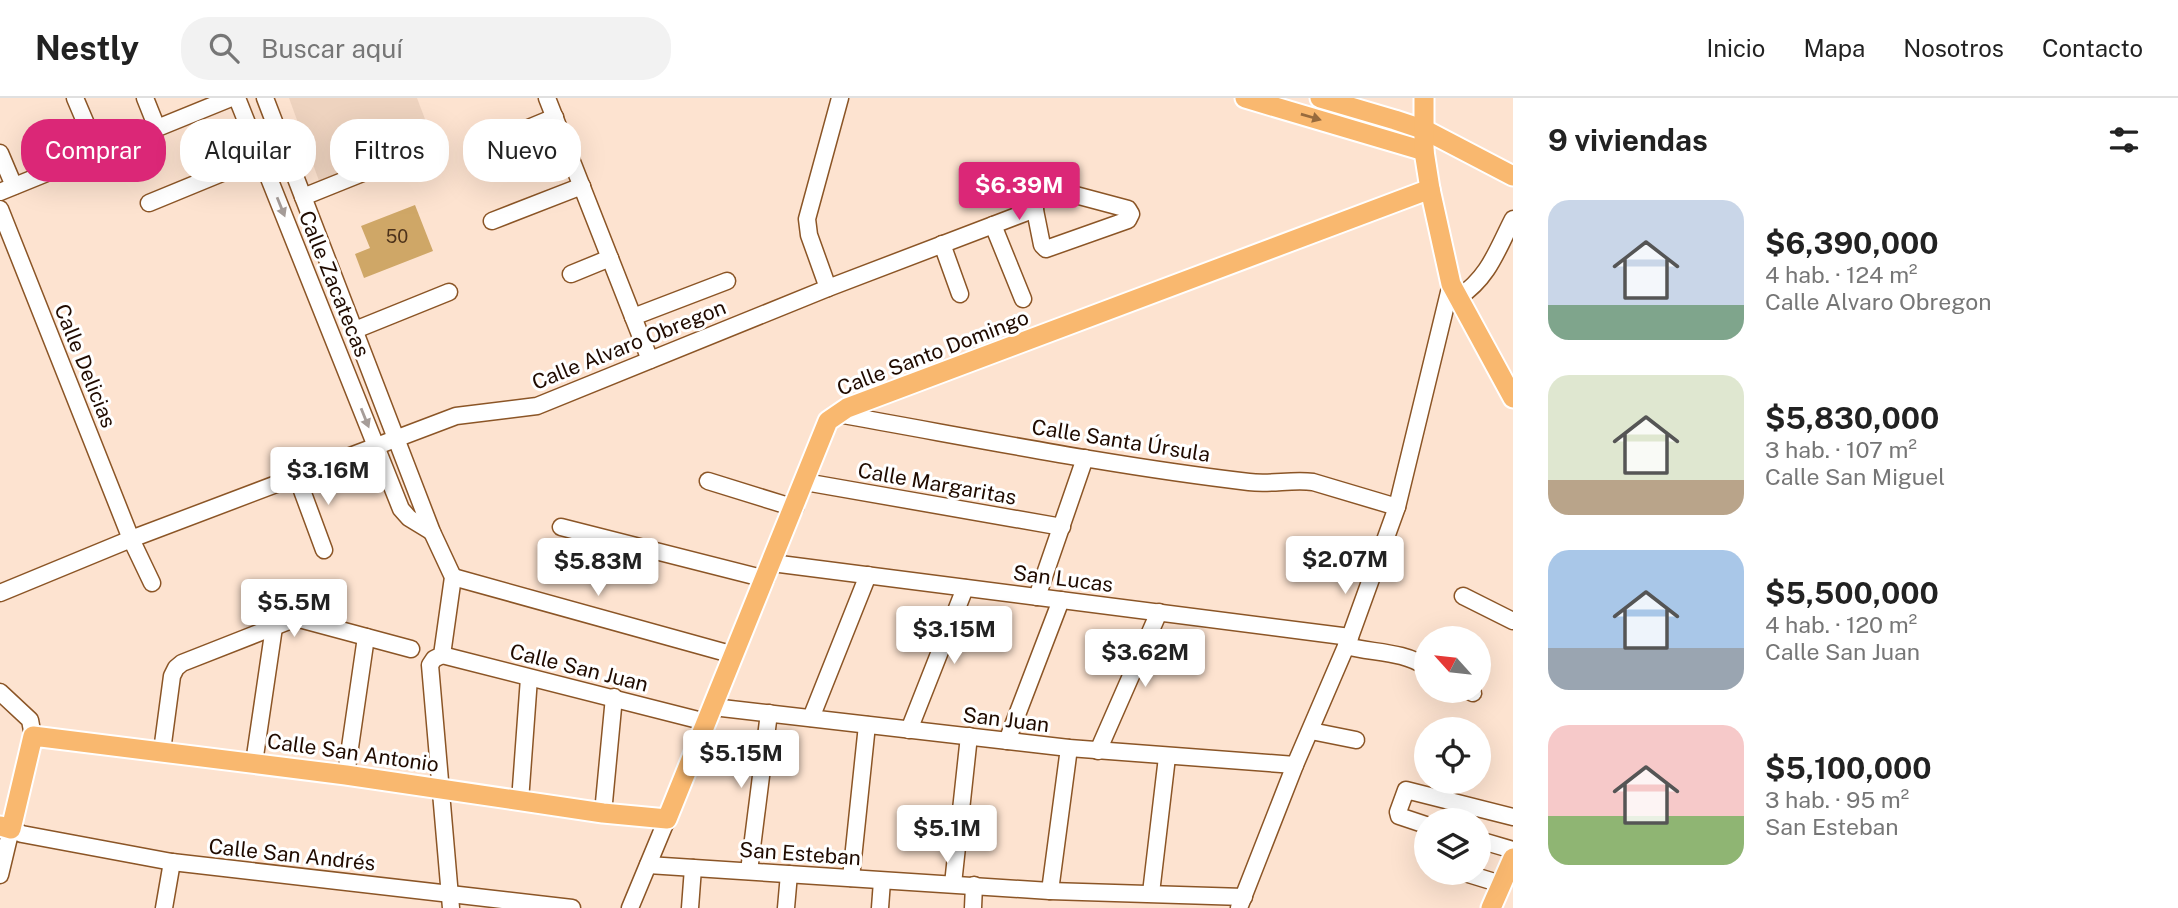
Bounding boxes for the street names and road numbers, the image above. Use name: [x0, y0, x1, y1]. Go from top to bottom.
street label: Calle Zacatecas: [294, 207, 375, 361]
street label: Calle Alvaro Obregon: [528, 294, 729, 395]
street label: Calle Delicias: [49, 300, 122, 431]
street label: Calle Santo Domingo: [833, 304, 1032, 401]
street label: Calle Santa Úrsula: [1030, 414, 1212, 467]
street label: Calle Margaritas: [856, 457, 1018, 510]
street label: San Lucas: [1012, 560, 1115, 597]
street label: Calle San Juan: [507, 638, 651, 697]
street label: San Juan: [961, 702, 1051, 737]
street label: Calle San Antonio: [266, 728, 440, 777]
street label: Calle San Andrés: [207, 833, 377, 876]
street label: San Esteban: [738, 837, 862, 870]

